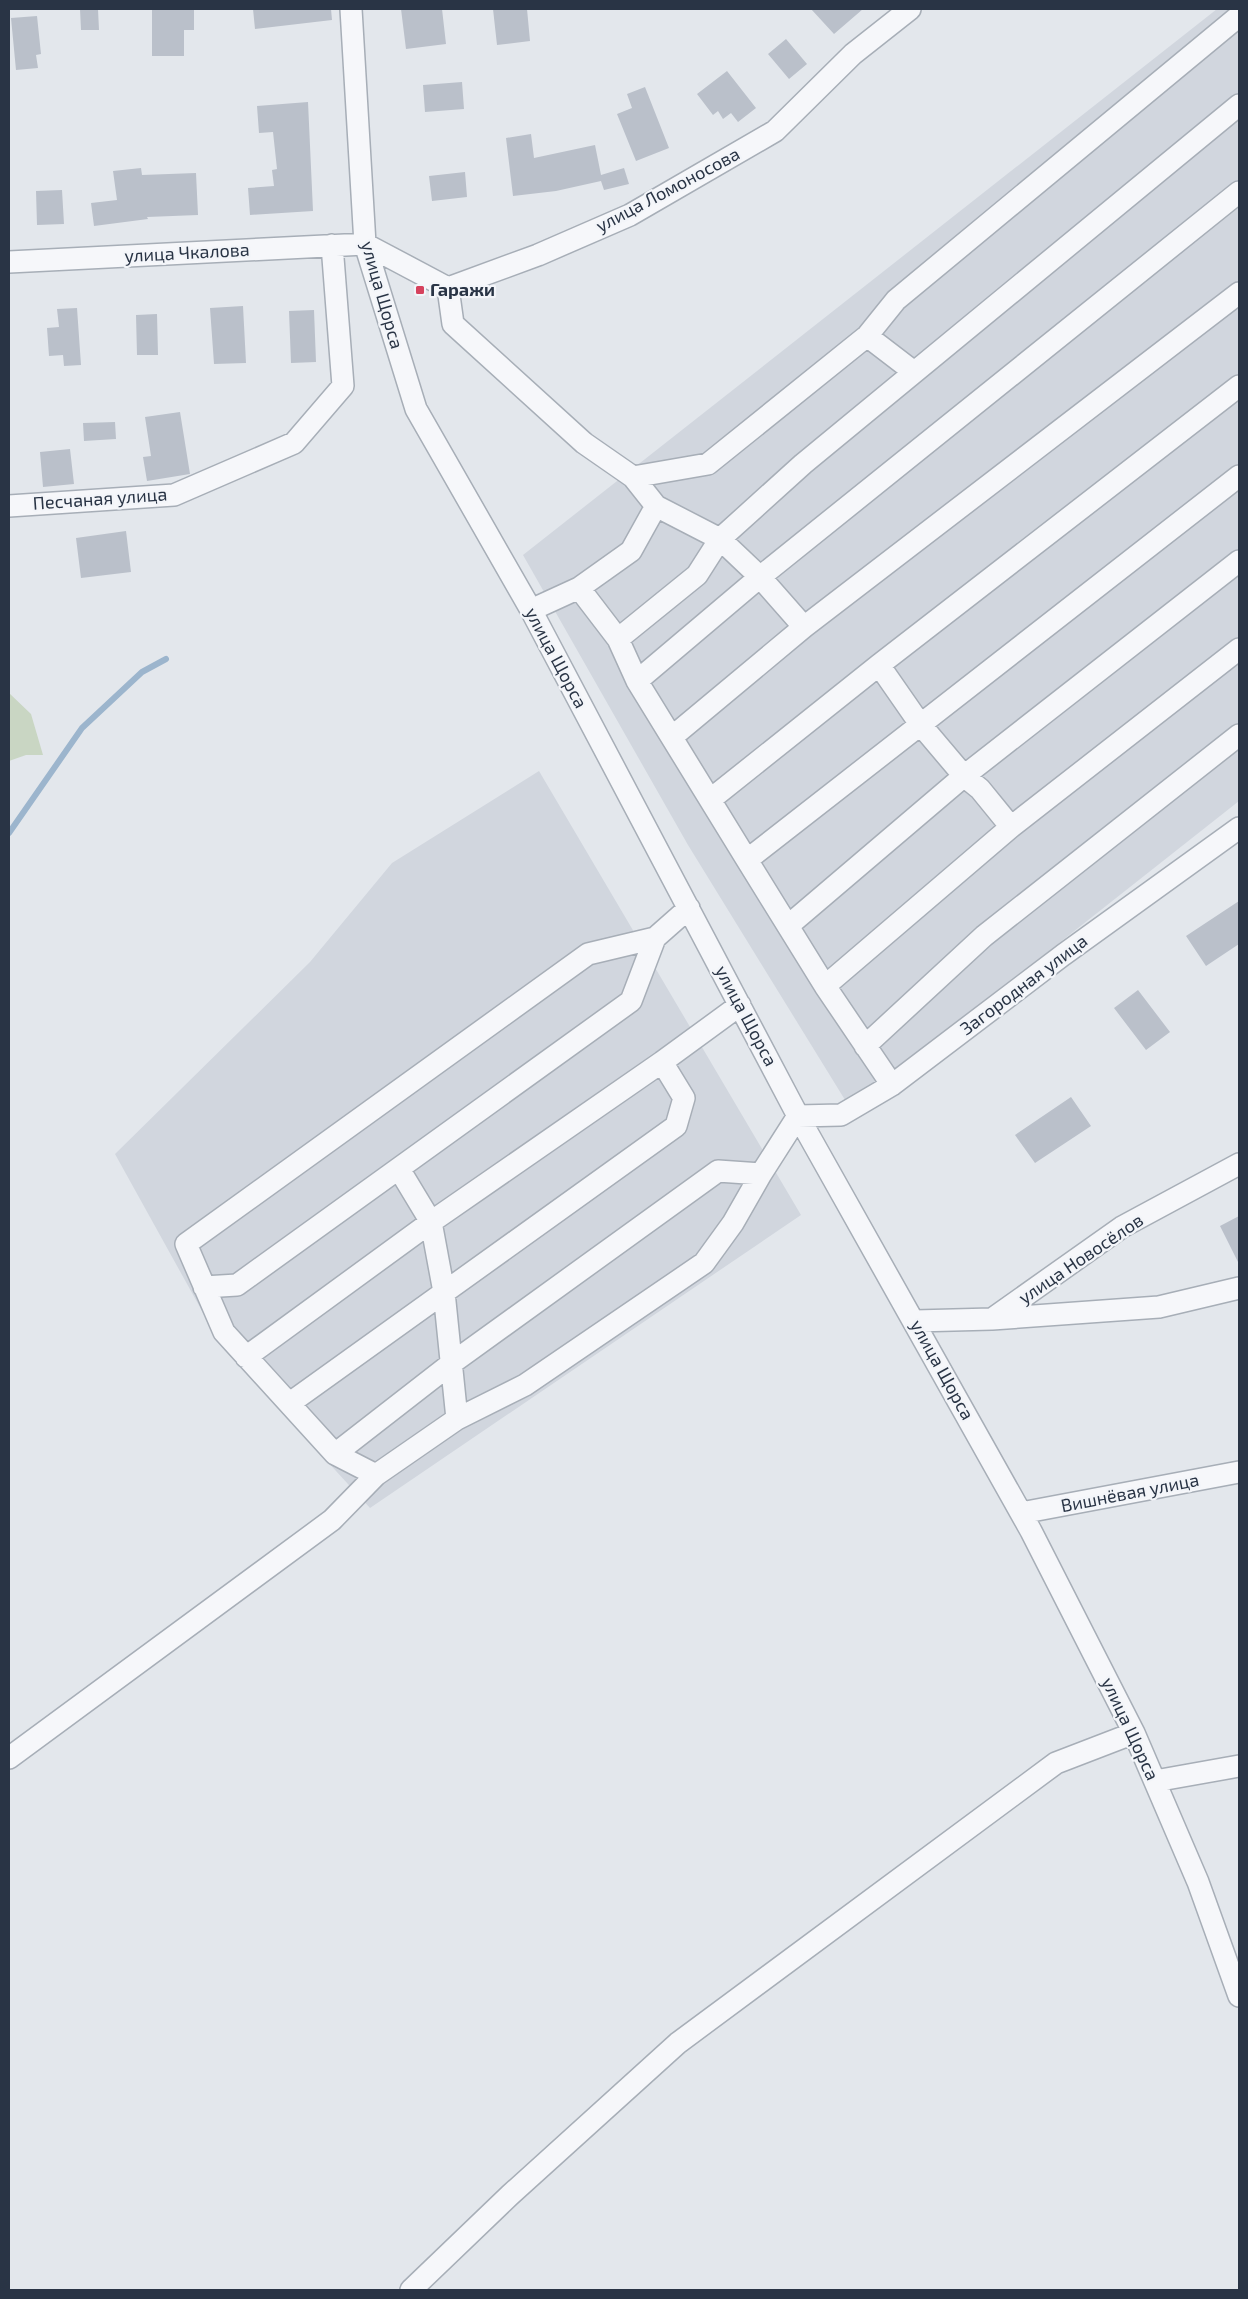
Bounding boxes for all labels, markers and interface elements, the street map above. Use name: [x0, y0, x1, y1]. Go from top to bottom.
street label: улица Ломоносова: [592, 142, 743, 236]
street label: улица Чкалова: [124, 238, 250, 266]
street label: улица Щорса: [357, 238, 409, 351]
place label: Гаражи: [430, 278, 495, 300]
marker: Гаражи: [414, 284, 426, 296]
street label: Песчаная улица: [32, 482, 168, 514]
street label: улица Щорса: [521, 603, 593, 712]
street label: Загородная улица: [955, 929, 1091, 1039]
street label: улица Щорса: [711, 961, 783, 1070]
street label: улица Новосёлов: [1014, 1208, 1147, 1308]
street label: улица Щорса: [906, 1316, 979, 1423]
street label: Вишнёвая улица: [1059, 1468, 1201, 1516]
street label: улица Щорса: [1097, 1674, 1164, 1784]

